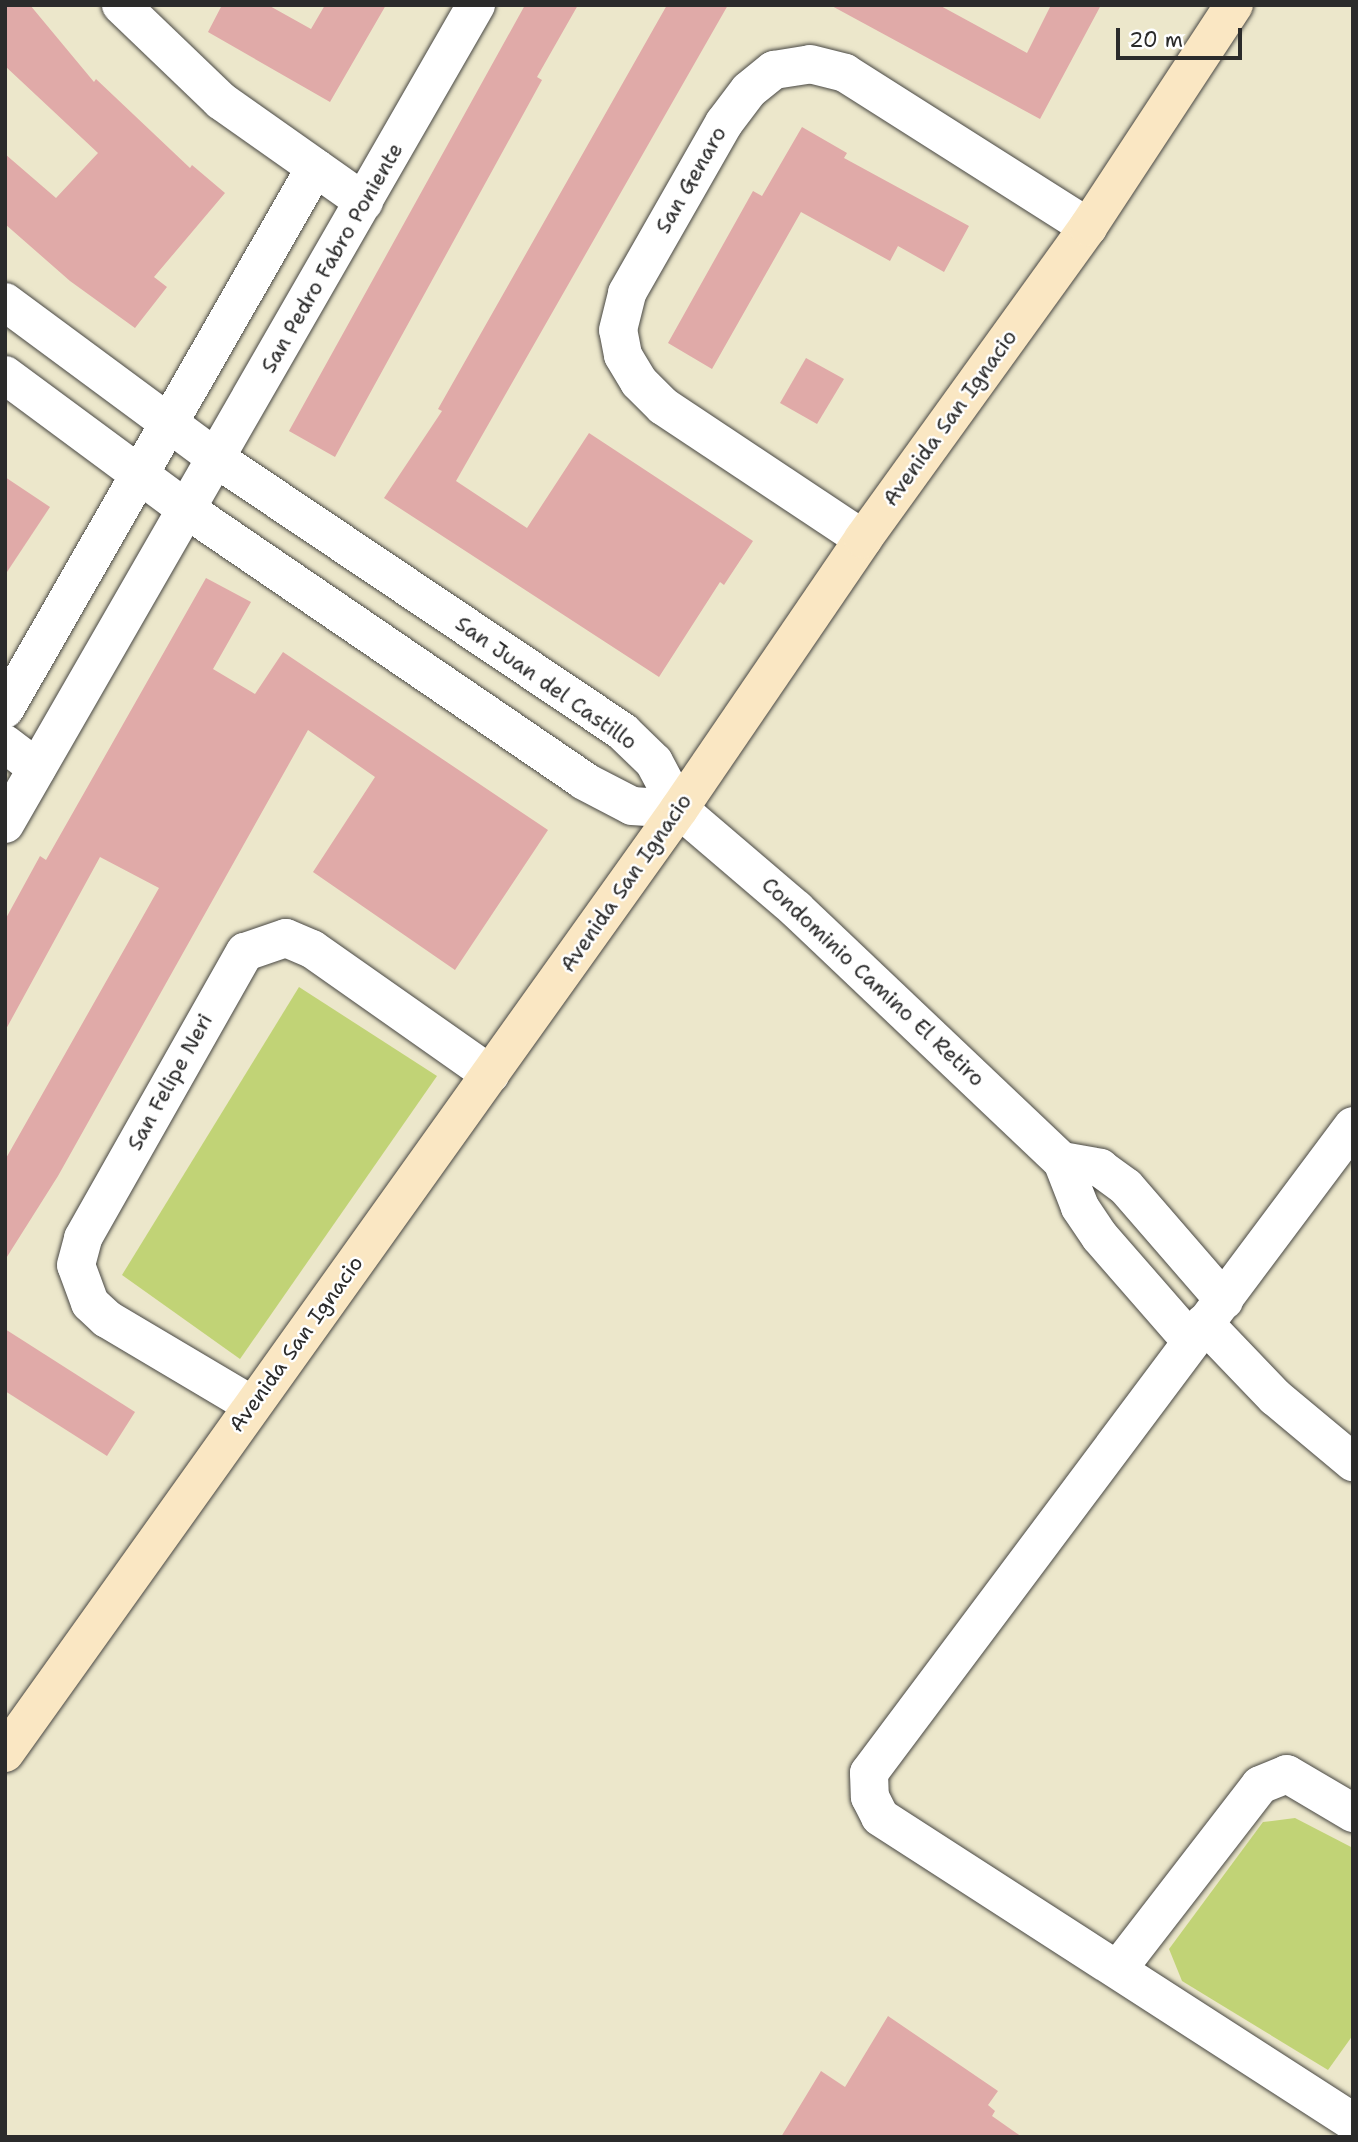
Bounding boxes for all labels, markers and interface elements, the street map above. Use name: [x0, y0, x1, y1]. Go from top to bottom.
scale bar: [1120, 14, 1246, 58]
text: 20 m: [1129, 26, 1183, 54]
street label: San Genaro: [650, 122, 732, 238]
street label: San Pedro Fabro Poniente: [256, 139, 408, 377]
street label: Avenida San Ignacio: [878, 325, 1022, 511]
street label: San Juan del Castillo: [451, 611, 641, 755]
street label: Avenida San Ignacio: [555, 789, 697, 977]
street label: Condominio Camino El Retiro: [757, 872, 989, 1092]
street label: San Felipe Neri: [122, 1009, 218, 1155]
street label: Avenida San Ignacio: [224, 1251, 368, 1437]

